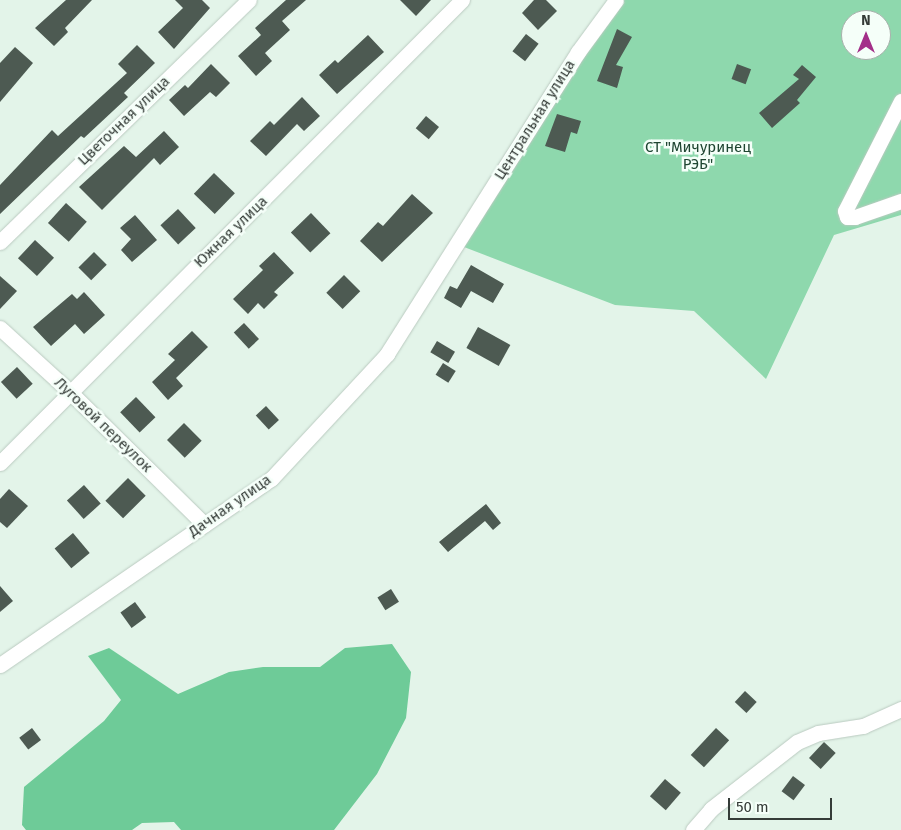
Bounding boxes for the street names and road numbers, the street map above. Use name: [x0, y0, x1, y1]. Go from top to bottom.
street label: Центральная улица: [491, 57, 579, 183]
street label: Цветочная улица: [74, 73, 174, 169]
street label: Южная улица: [191, 192, 271, 272]
street label: Луговой переулок: [50, 374, 156, 476]
street label: Дачная улица: [185, 471, 275, 541]

